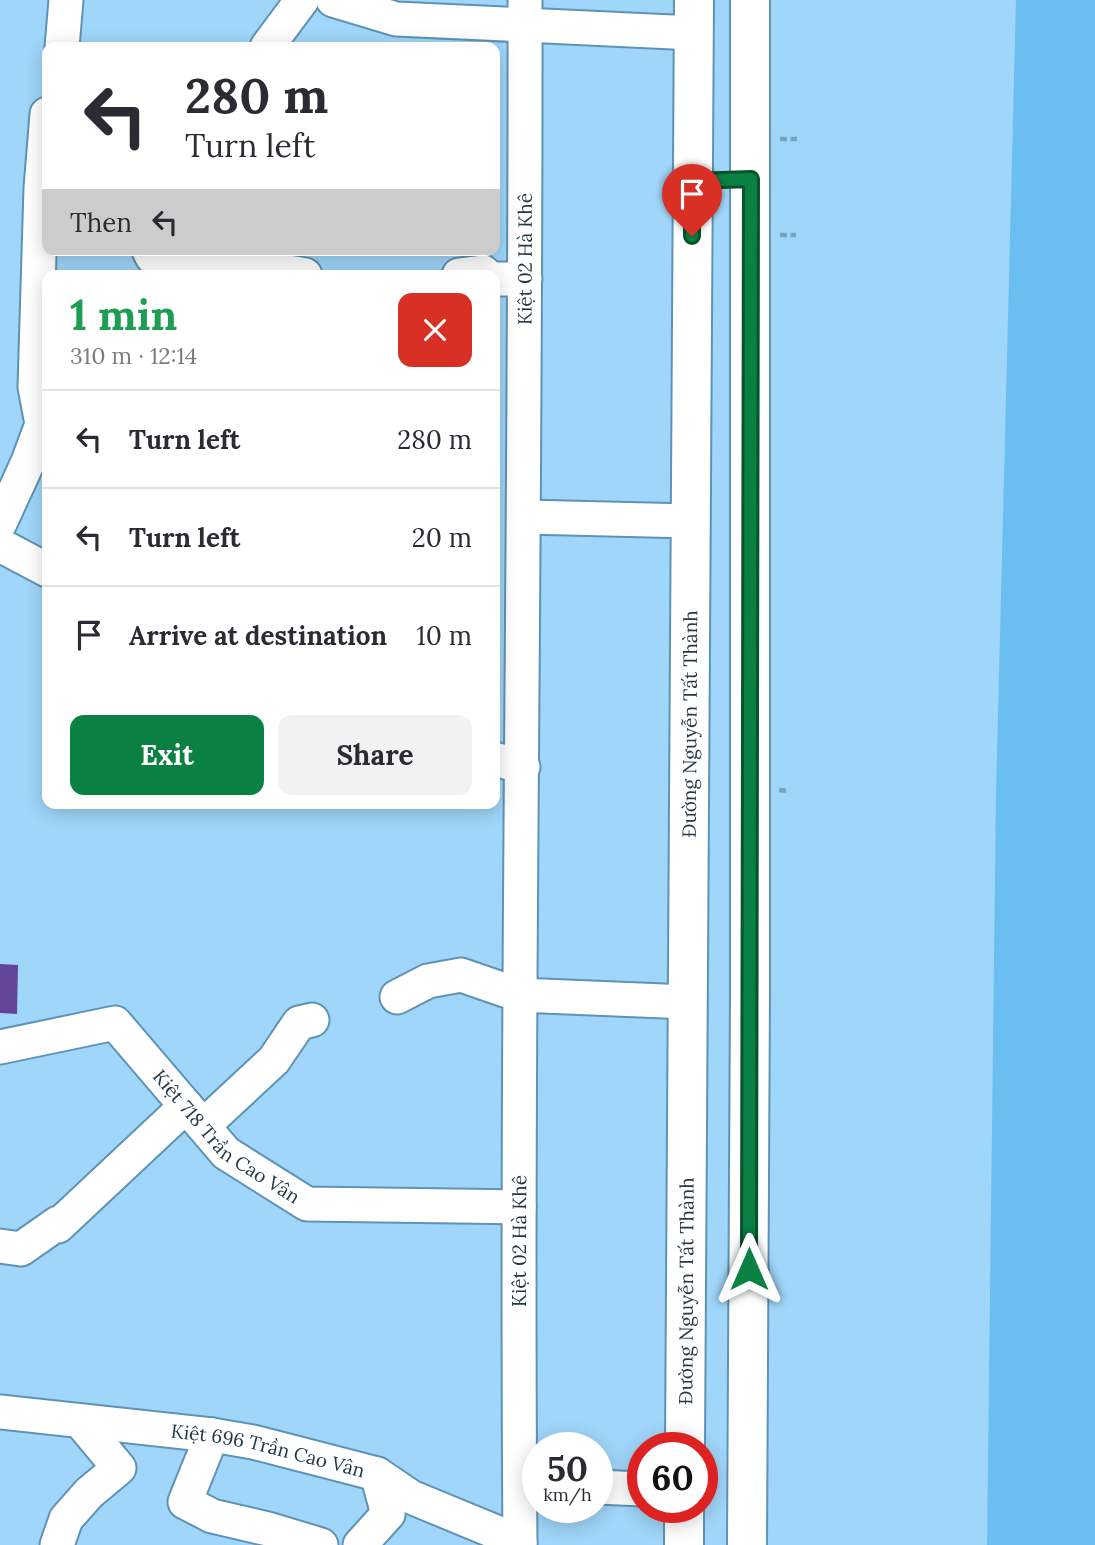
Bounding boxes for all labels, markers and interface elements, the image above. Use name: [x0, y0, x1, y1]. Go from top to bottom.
text: 280 m: [185, 64, 328, 126]
icon: left: [70, 70, 161, 161]
text: Turn left: [185, 125, 315, 166]
pin: [662, 164, 722, 236]
icon: arrive: [673, 175, 711, 213]
street label: Kiệt 02 Hà Khê: [512, 193, 537, 325]
icon: left: [146, 203, 184, 241]
text: Then: [70, 206, 132, 239]
text: 1 min: [70, 288, 177, 342]
button: close: [398, 293, 472, 367]
text: 310 m · 12:14: [70, 341, 197, 370]
icon: left: [70, 420, 108, 458]
text: Turn left: [129, 423, 240, 456]
text: 280 m: [397, 423, 472, 456]
icon: left: [70, 518, 108, 556]
text: Turn left: [129, 521, 240, 554]
text: 20 m: [412, 521, 472, 554]
street label: Đường Nguyễn Tất Thành: [677, 610, 702, 838]
icon: arrive: [70, 616, 108, 654]
text: Arrive at destination: [129, 619, 387, 652]
text: 10 m: [416, 619, 472, 652]
button: Exit: [70, 715, 264, 795]
button: Share: [278, 715, 472, 795]
street label: Kiệt 718 Trần Cao Vân: [148, 1065, 305, 1209]
street label: Kiệt 02 Hà Khê: [507, 1175, 531, 1307]
street label: Đường Nguyễn Tất Thành: [673, 1177, 699, 1405]
position arrow: [712, 1232, 786, 1306]
street label: Kiệt 696 Trần Cao Vân: [170, 1419, 367, 1482]
speed limit sign: 60: [627, 1432, 718, 1523]
text: 50: [547, 1446, 588, 1491]
text: km/h: [543, 1483, 592, 1506]

